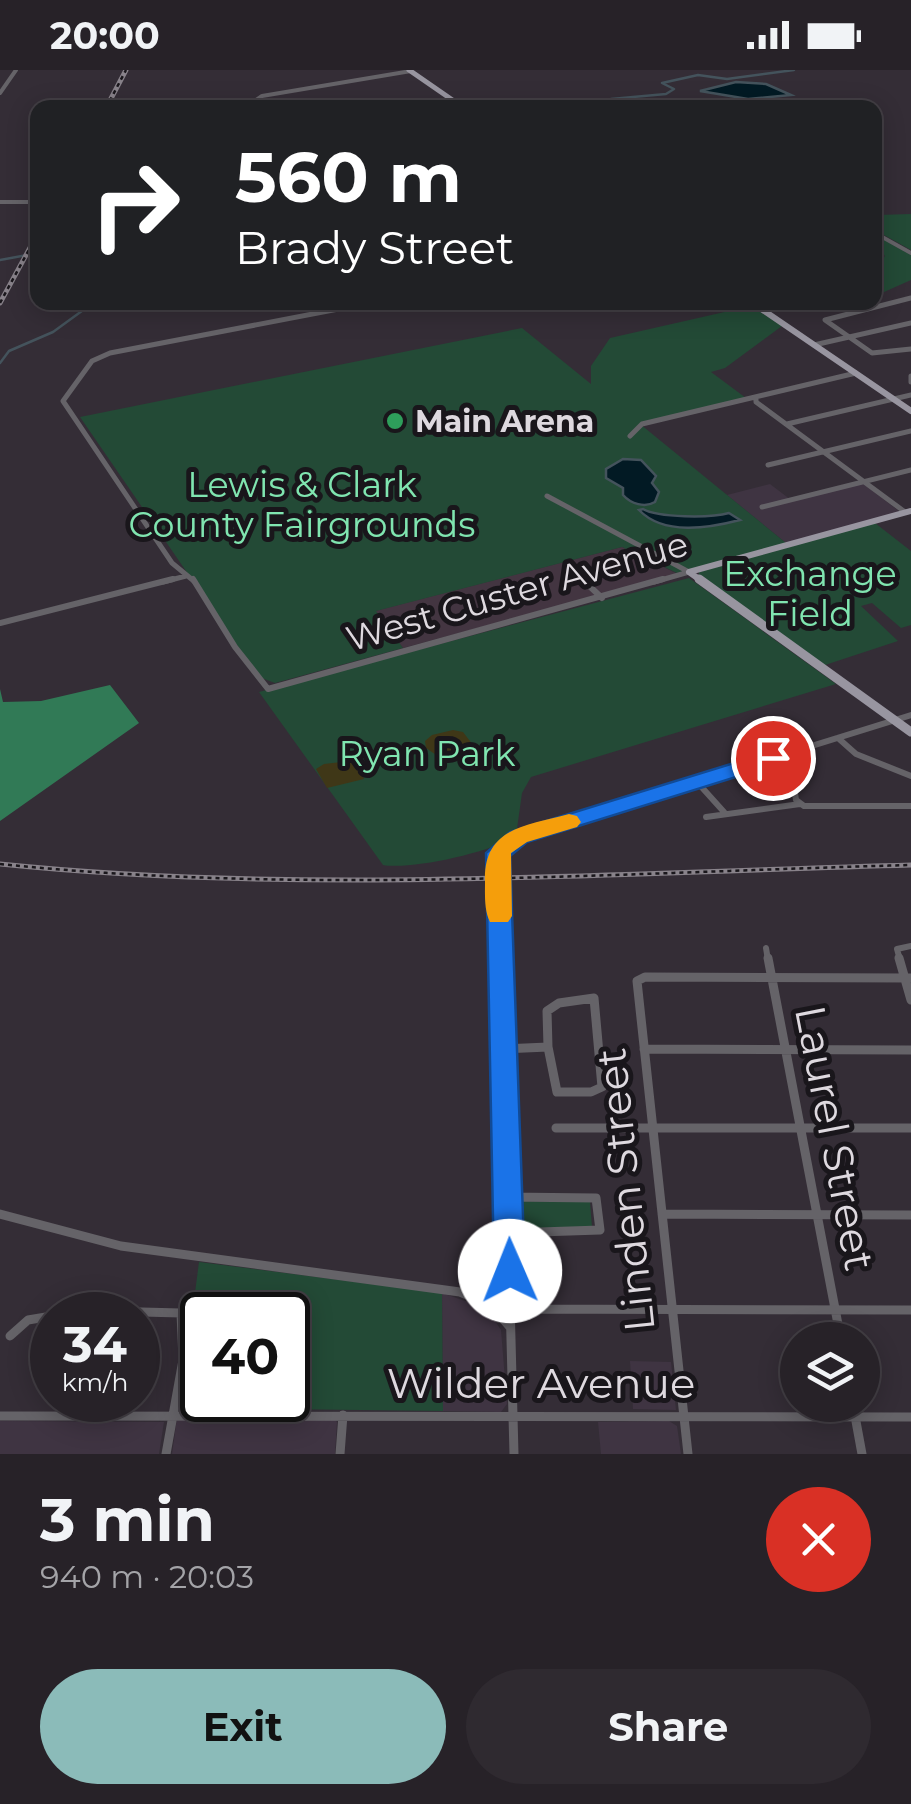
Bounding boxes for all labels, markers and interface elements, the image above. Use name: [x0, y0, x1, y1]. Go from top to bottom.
text: 20:00: [50, 12, 160, 59]
text: 560 m: [235, 134, 462, 220]
icon: right: [70, 140, 200, 270]
text: Brady Street: [235, 220, 514, 275]
place label: Main Arena: [415, 403, 594, 440]
marker: Main Arena: [384, 410, 406, 432]
park label: Lewis & Clark County Fairgrounds: [129, 463, 475, 546]
street label: West Custer Avenue: [341, 522, 693, 660]
park label: Exchange Field: [723, 552, 897, 635]
pin: [731, 716, 816, 801]
icon: arrive: [746, 731, 801, 786]
park label: Ryan Park: [338, 732, 516, 775]
street label: Laurel Street: [784, 1001, 886, 1275]
street label: Linden Street: [584, 1046, 666, 1334]
position arrow: [458, 1219, 562, 1323]
speed limit sign: 40: [180, 1292, 310, 1422]
text: 34: [63, 1314, 127, 1375]
map controls: [780, 1322, 880, 1422]
button: layers: [780, 1322, 880, 1422]
street label: Wilder Avenue: [387, 1357, 695, 1409]
text: km/h: [62, 1367, 128, 1397]
text: 3 min: [40, 1483, 215, 1556]
button: close: [766, 1487, 871, 1592]
text: 940 m · 20:03: [40, 1557, 254, 1596]
button: Exit: [40, 1669, 446, 1784]
button: Share: [466, 1669, 871, 1784]

